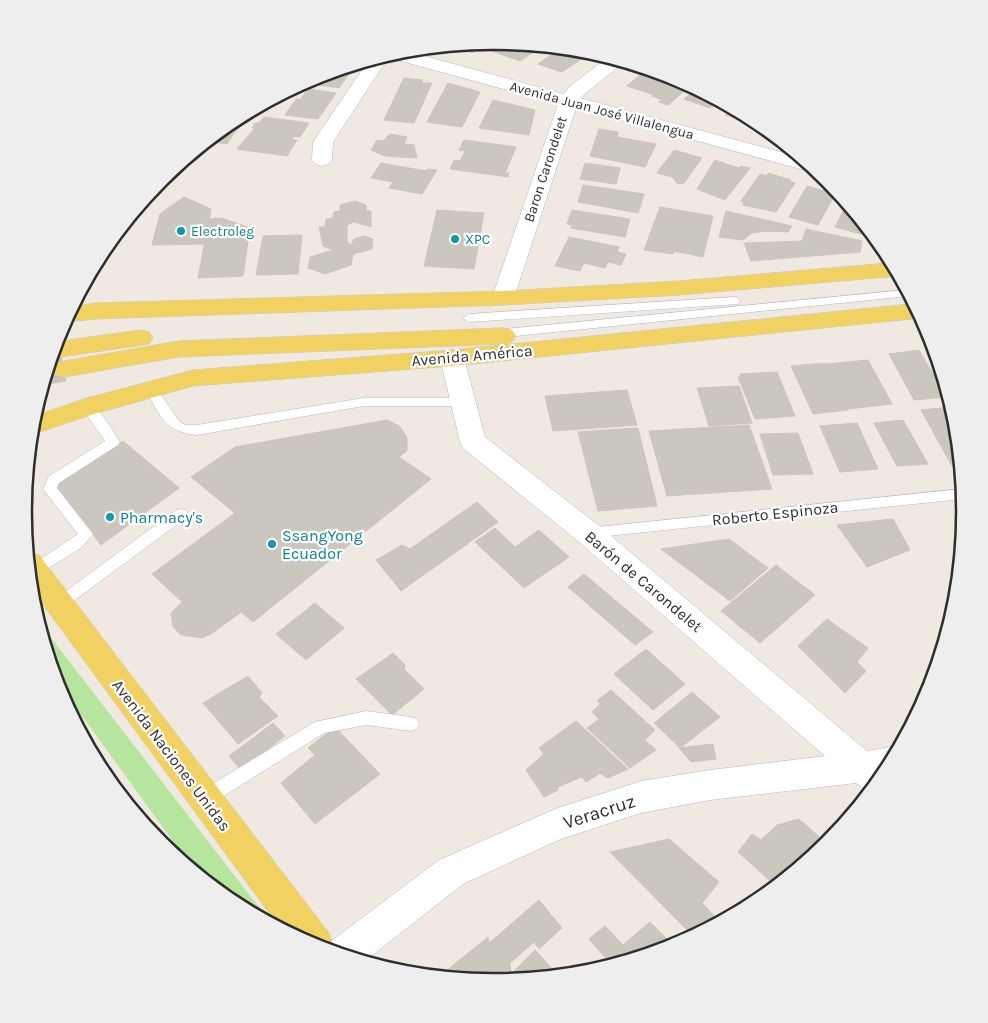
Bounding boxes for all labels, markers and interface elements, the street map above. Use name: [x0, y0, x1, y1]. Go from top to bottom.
street label: Avenida Juan José Villalengua: [508, 78, 696, 143]
street label: Baron Carondelet: [520, 114, 571, 224]
place label: Electroleg: [191, 223, 254, 240]
marker: Electroleg: [175, 225, 187, 237]
place label: XPC: [465, 231, 490, 248]
marker: XPC: [449, 233, 461, 245]
street label: Avenida América: [411, 341, 533, 370]
street label: Roberto Espinoza: [711, 497, 839, 530]
place label: Pharmacy's: [120, 508, 203, 527]
marker: Pharmacy's: [104, 511, 116, 523]
place label: SsangYong Ecuador: [282, 526, 363, 563]
street label: Barón de Carondelet: [581, 527, 706, 636]
marker: SsangYong Ecuador: [266, 538, 278, 550]
street label: Avenida Naciones Unidas: [108, 676, 235, 835]
street label: Veracruz: [561, 790, 638, 834]

